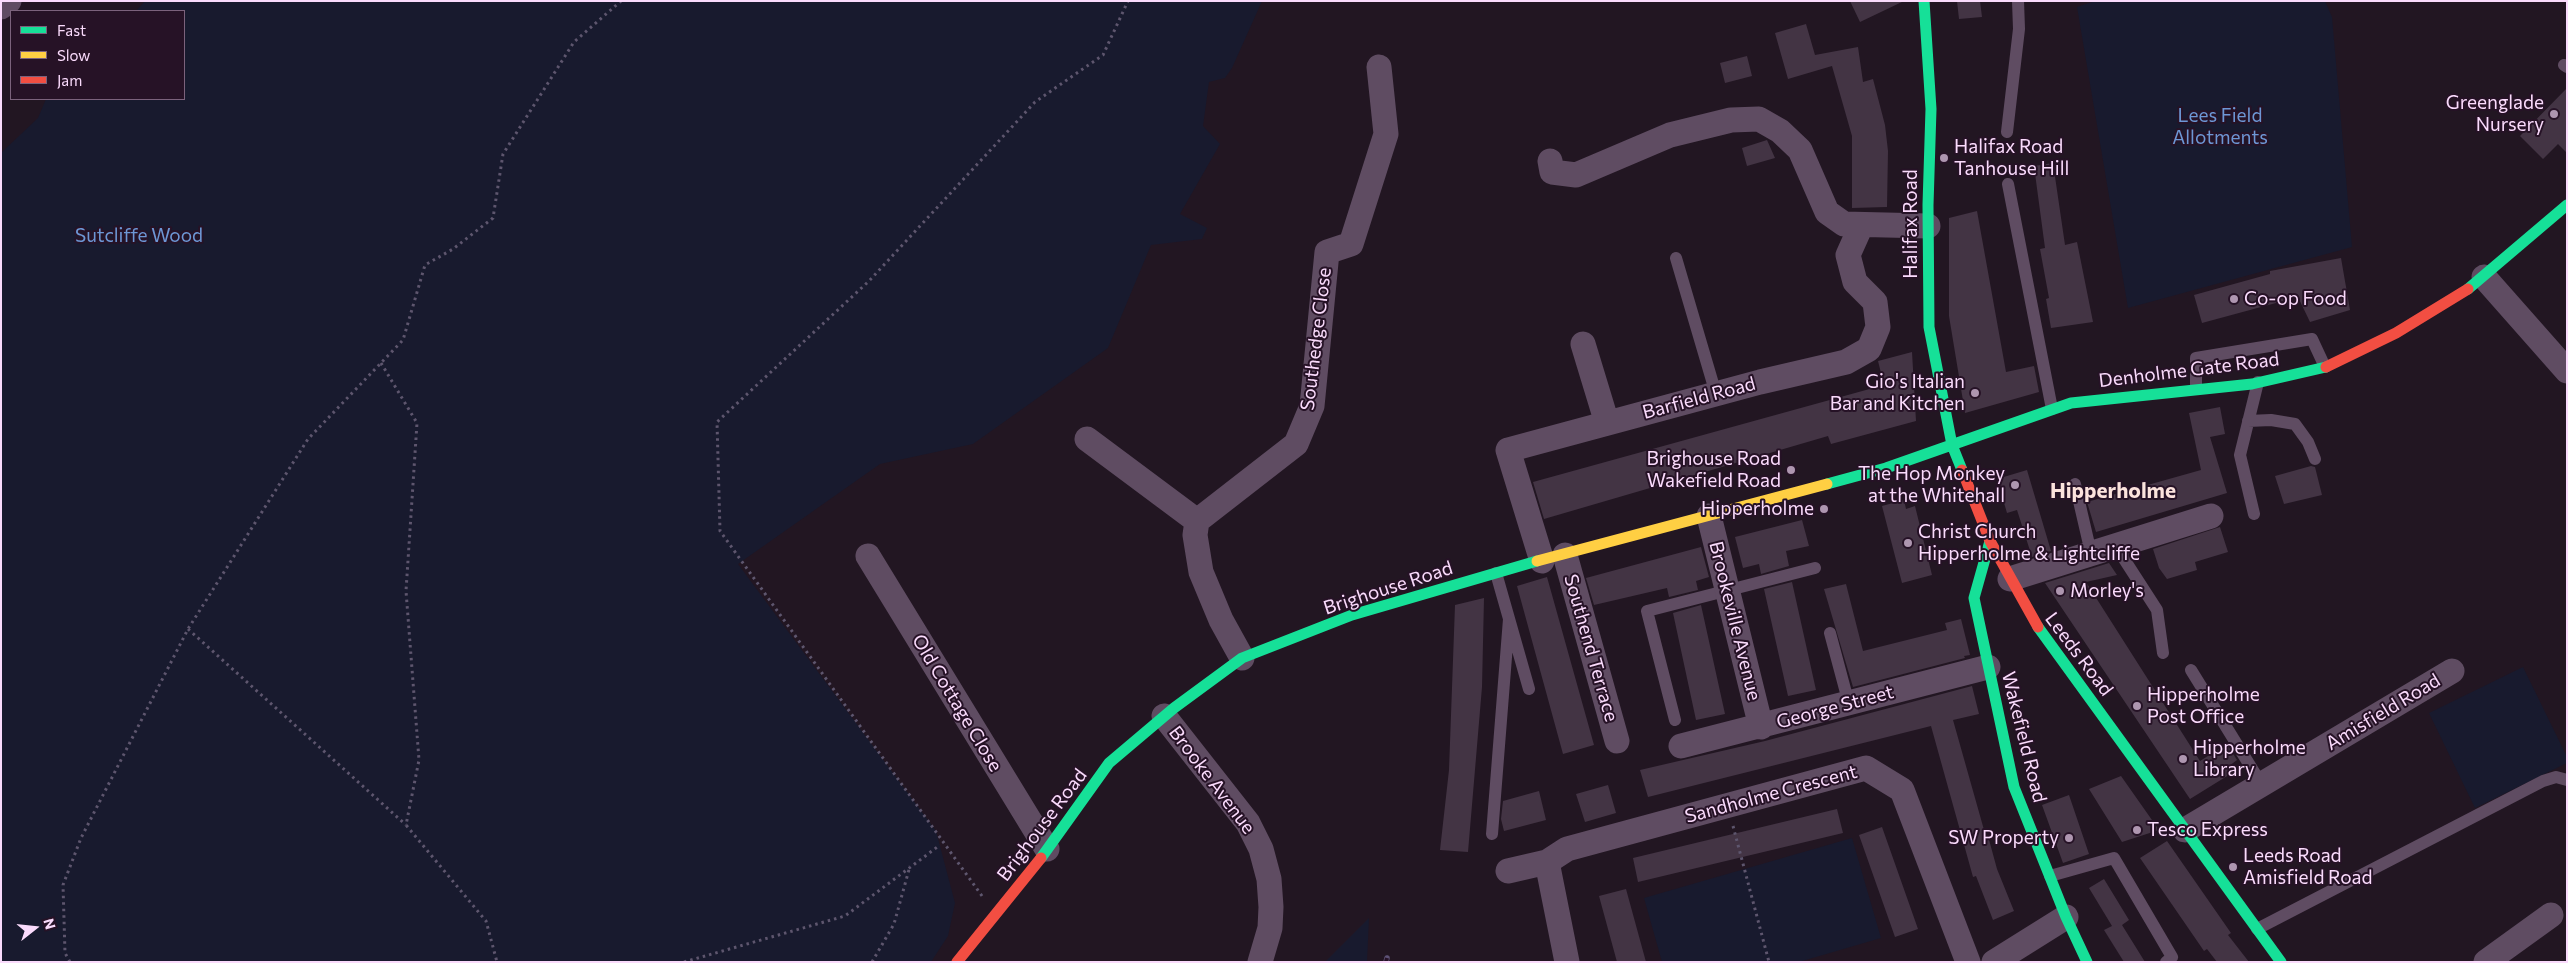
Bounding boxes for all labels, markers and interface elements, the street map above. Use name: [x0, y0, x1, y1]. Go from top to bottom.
legend: [10, 10, 185, 100]
text: Fast: [57, 21, 86, 39]
text: Slow: [57, 46, 90, 64]
text: Jam: [57, 71, 82, 89]
place label: Greenglade Nursery: [2446, 92, 2544, 136]
park label: Lees Field Allotments: [2172, 105, 2268, 149]
marker: Greenglade Nursery: [2548, 108, 2560, 120]
place label: Halifax Road Tanhouse Hill: [1954, 136, 2069, 180]
marker: Halifax Road Tanhouse Hill: [1938, 152, 1950, 164]
street label: Halifax Road: [1900, 169, 1922, 279]
park label: Sutcliffe Wood: [75, 225, 203, 247]
street label: Southedge Close: [1296, 266, 1336, 412]
place label: Co-op Food: [2244, 288, 2347, 310]
marker: Co-op Food: [2228, 293, 2240, 305]
street label: Denholme Gate Road: [2097, 348, 2281, 392]
place label: Gio's Italian Bar and Kitchen: [1830, 371, 1965, 415]
street label: Barfield Road: [1640, 372, 1758, 424]
marker: Gio's Italian Bar and Kitchen: [1969, 387, 1981, 399]
place label: Brighouse Road Wakefield Road: [1646, 448, 1781, 492]
place label: The Hop Monkey at the Whitehall: [1858, 463, 2005, 507]
marker: Brighouse Road Wakefield Road: [1785, 464, 1797, 476]
district label: Hipperholme: [2050, 478, 2176, 504]
marker: The Hop Monkey at the Whitehall: [2009, 479, 2021, 491]
place label: Hipperholme: [1701, 498, 1814, 520]
marker: Hipperholme: [1818, 503, 1830, 515]
place label: Christ Church Hipperholme & Lightcliffe: [1918, 521, 2140, 565]
marker: Christ Church Hipperholme & Lightcliffe: [1902, 537, 1914, 549]
street label: Brookeville Avenue: [1704, 539, 1766, 703]
street label: Brighouse Road: [1320, 556, 1456, 620]
street label: Southend Terrace: [1559, 572, 1623, 724]
place label: Morley's: [2070, 580, 2144, 602]
marker: Morley's: [2054, 585, 2066, 597]
street label: Leeds Road: [2040, 608, 2118, 700]
street label: Old Cottage Close: [907, 630, 1007, 776]
street label: Wakefield Road: [1997, 669, 2051, 805]
street label: Amisfield Road: [2322, 669, 2444, 755]
street label: George Street: [1774, 680, 1896, 734]
place label: Hipperholme Post Office: [2147, 684, 2260, 728]
marker: Hipperholme Post Office: [2131, 700, 2143, 712]
street label: Brooke Avenue: [1164, 722, 1260, 838]
place label: Hipperholme Library: [2193, 737, 2306, 781]
marker: Hipperholme Library: [2177, 753, 2189, 765]
street label: Sandholme Crescent: [1682, 760, 1860, 828]
street label: Brighouse Road: [992, 764, 1092, 886]
place label: Tesco Express: [2147, 819, 2268, 841]
marker: Tesco Express: [2131, 824, 2143, 836]
place label: SW Property: [1948, 827, 2059, 849]
marker: SW Property: [2063, 832, 2075, 844]
place label: Leeds Road Amisfield Road: [2243, 845, 2372, 889]
marker: Leeds Road Amisfield Road: [2227, 861, 2239, 873]
north arrow: [10, 903, 60, 953]
text: N: [40, 916, 60, 931]

